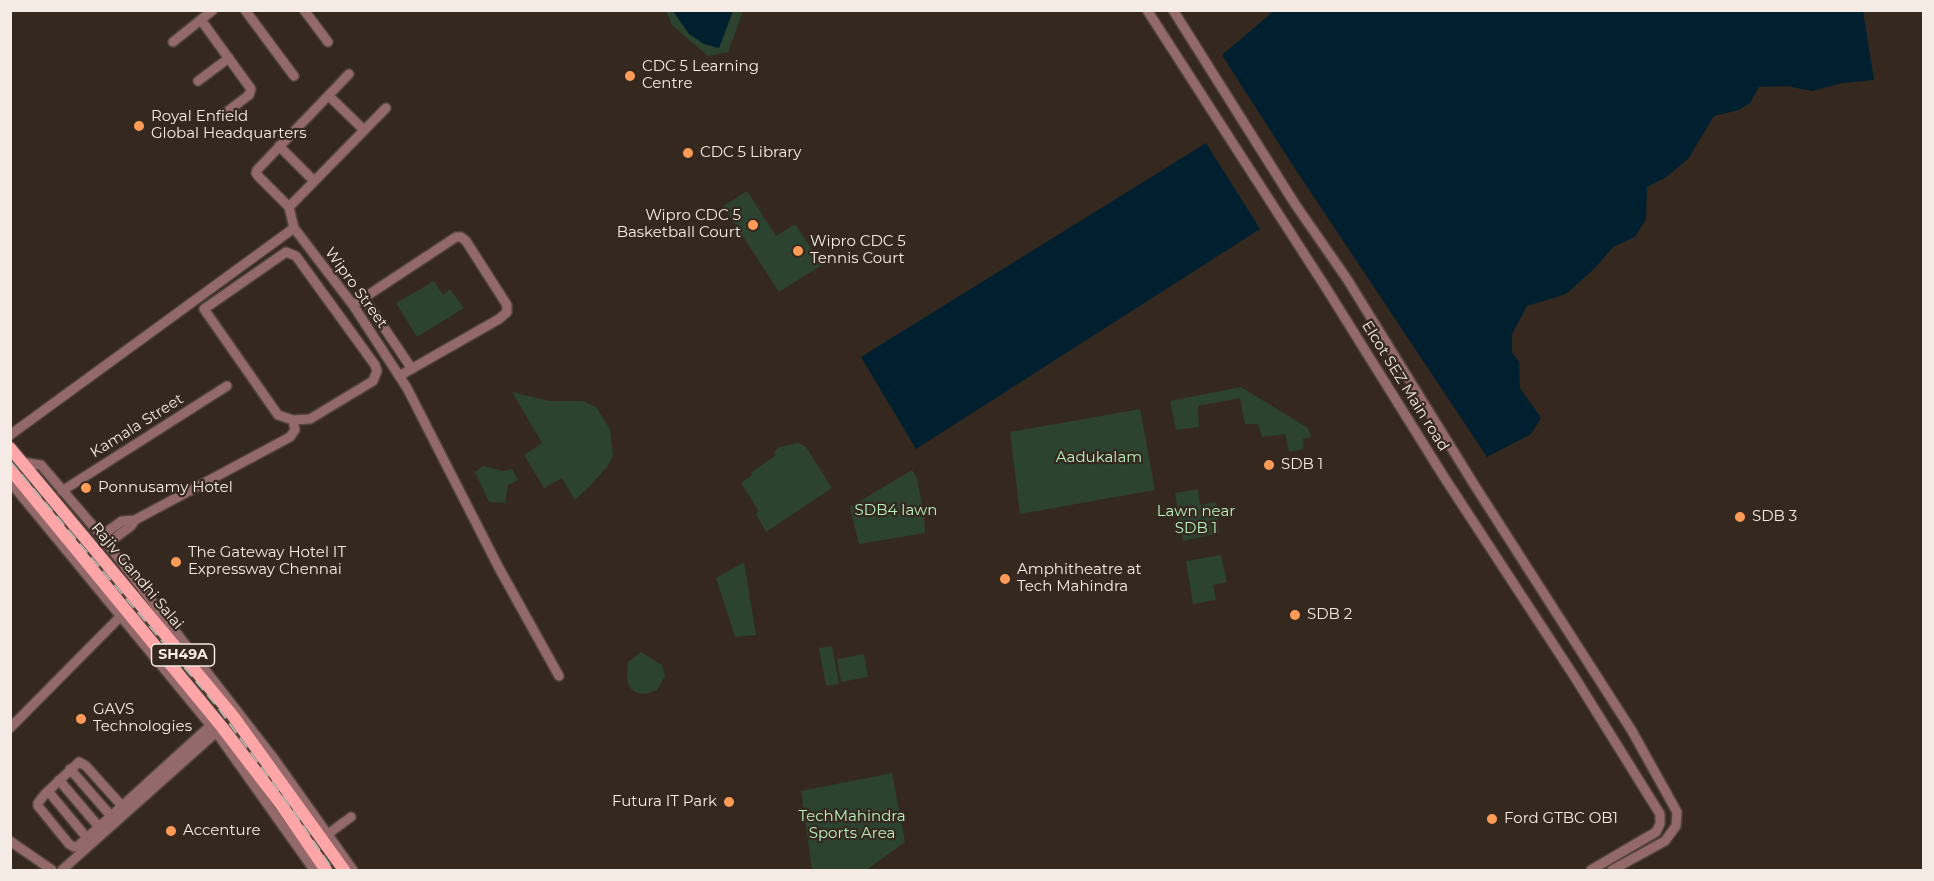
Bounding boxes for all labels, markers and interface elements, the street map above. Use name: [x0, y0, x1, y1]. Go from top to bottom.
place label: CDC 5 Learning Centre: [642, 58, 759, 93]
marker: CDC 5 Learning Centre: [623, 69, 637, 83]
place label: Royal Enfield Global Headquarters: [151, 108, 307, 143]
marker: Royal Enfield Global Headquarters: [132, 119, 146, 133]
place label: CDC 5 Library: [700, 144, 801, 162]
marker: CDC 5 Library: [681, 146, 695, 160]
place label: Wipro CDC 5 Basketball Court: [617, 207, 741, 242]
marker: Wipro CDC 5 Basketball Court: [746, 218, 760, 232]
place label: Wipro CDC 5 Tennis Court: [810, 233, 906, 268]
street label: Wipro Street: [321, 244, 391, 332]
marker: Wipro CDC 5 Tennis Court: [791, 244, 805, 258]
street label: Elcot SEZ Main road: [1358, 318, 1452, 454]
street label: Kamala Street: [87, 390, 187, 462]
park label: Aadukalam: [1056, 449, 1142, 467]
place label: SDB 1: [1281, 456, 1323, 474]
marker: SDB 1: [1262, 458, 1276, 472]
place label: Ponnusamy Hotel: [98, 479, 233, 497]
marker: Ponnusamy Hotel: [79, 481, 93, 495]
park label: SDB4 lawn: [855, 502, 937, 520]
park label: Lawn near SDB 1: [1157, 503, 1235, 538]
place label: SDB 3: [1752, 508, 1797, 526]
marker: SDB 3: [1733, 510, 1747, 524]
street label: Rajiv Gandhi Salai: [87, 519, 187, 633]
place label: The Gateway Hotel IT Expressway Chennai: [188, 544, 346, 579]
marker: The Gateway Hotel IT Expressway Chennai: [169, 555, 183, 569]
place label: Amphitheatre at Tech Mahindra: [1017, 561, 1142, 596]
marker: Amphitheatre at Tech Mahindra: [998, 572, 1012, 586]
place label: SDB 2: [1307, 606, 1352, 624]
marker: SDB 2: [1288, 608, 1302, 622]
road number: SH49A: [152, 644, 214, 666]
place label: GAVS Technologies: [93, 701, 192, 736]
marker: GAVS Technologies: [74, 712, 88, 726]
place label: Futura IT Park: [612, 793, 717, 811]
marker: Futura IT Park: [722, 795, 736, 809]
park label: TechMahindra Sports Area: [798, 808, 906, 843]
place label: Ford GTBC OB1: [1504, 810, 1618, 828]
marker: Ford GTBC OB1: [1485, 812, 1499, 826]
place label: Accenture: [183, 822, 261, 840]
marker: Accenture: [164, 824, 178, 838]

